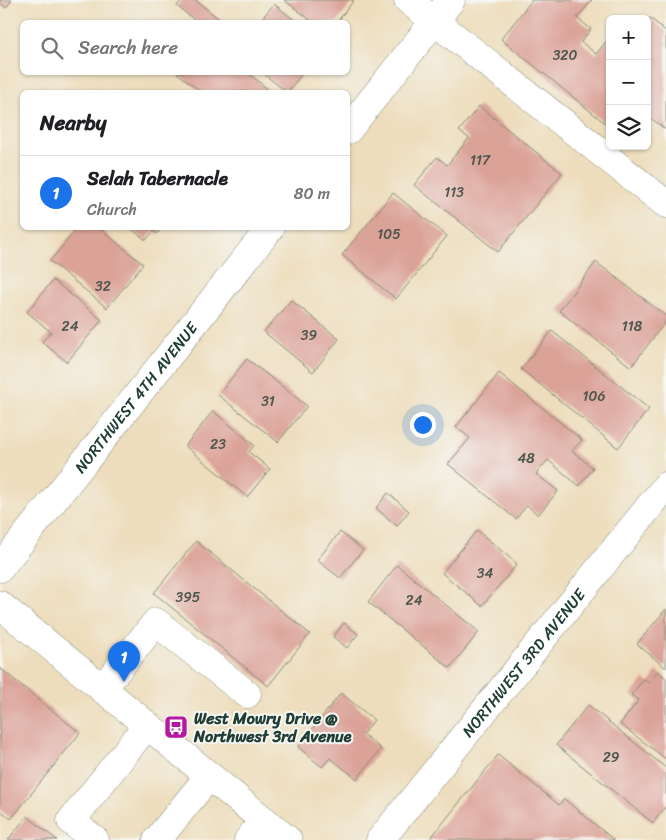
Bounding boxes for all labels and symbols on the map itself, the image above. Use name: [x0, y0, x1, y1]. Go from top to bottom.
house number: 320: [553, 43, 577, 68]
house number: 117: [470, 148, 491, 173]
house number: 113: [444, 180, 464, 205]
house number: 105: [377, 222, 401, 247]
house number: 32: [95, 274, 111, 299]
house number: 24: [62, 314, 79, 339]
street label: NORTHWEST 4TH AVENUE: [66, 314, 206, 479]
house number: 118: [622, 314, 643, 339]
house number: 39: [301, 323, 318, 348]
house number: 106: [583, 384, 605, 409]
house number: 31: [261, 389, 275, 414]
your location: [410, 412, 436, 438]
house number: 23: [210, 432, 226, 457]
house number: 48: [517, 446, 535, 471]
house number: 34: [477, 561, 493, 586]
street label: NORTHWEST 3RD AVENUE: [454, 581, 593, 744]
house number: 395: [176, 585, 201, 610]
house number: 24: [406, 588, 423, 613]
pin: 1: [108, 641, 140, 682]
place label: West Mowry Drive @ Northwest 3rd Avenue: [193, 704, 352, 751]
bus stop icon: West Mowry Drive @ Northwest 3rd Avenue: [163, 714, 189, 740]
house number: 29: [603, 745, 620, 770]

